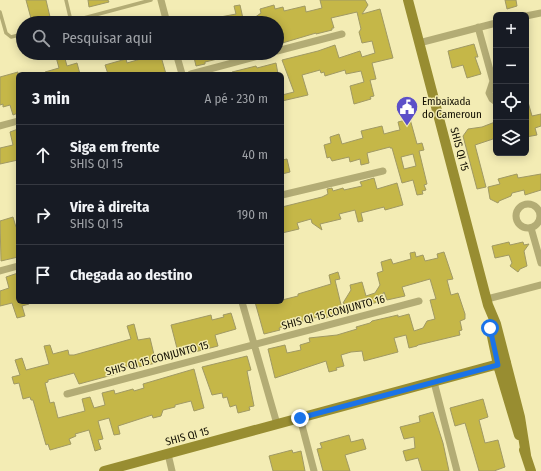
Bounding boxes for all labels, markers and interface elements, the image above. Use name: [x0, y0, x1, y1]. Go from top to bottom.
map controls: [493, 12, 529, 156]
button: +: [493, 12, 529, 48]
search box: [16, 16, 284, 60]
icon: search: [30, 27, 52, 49]
text: Pesquisar aqui: [62, 29, 152, 47]
button: −: [493, 48, 529, 84]
button: locate: [493, 84, 529, 120]
text: 3 min: [32, 88, 70, 109]
text: A pé · 230 m: [205, 91, 268, 106]
public building icon: Embaixada do Cameroun: [394, 94, 420, 127]
place label: Embaixada do Cameroun: [422, 95, 482, 121]
button: layers: [493, 120, 529, 156]
street label: SHIS QI 15: [447, 126, 472, 172]
text: Siga em frente: [70, 138, 160, 156]
icon: ahead: [32, 144, 54, 166]
text: 40 m: [242, 147, 268, 162]
text: SHIS QI 15: [70, 156, 123, 171]
text: Vire à direita: [70, 198, 149, 216]
icon: right: [32, 204, 54, 226]
text: 190 m: [237, 207, 268, 222]
text: SHIS QI 15: [70, 216, 123, 231]
icon: arrive: [32, 264, 54, 286]
text: Chegada ao destino: [70, 266, 192, 284]
street label: SHIS QI 15 CONJUNTO 16: [280, 292, 387, 333]
route start: [481, 319, 499, 337]
street label: SHIS QI 15 CONJUNTO 15: [104, 338, 210, 378]
route end: [291, 409, 309, 427]
street label: SHIS QI 15: [164, 424, 210, 449]

